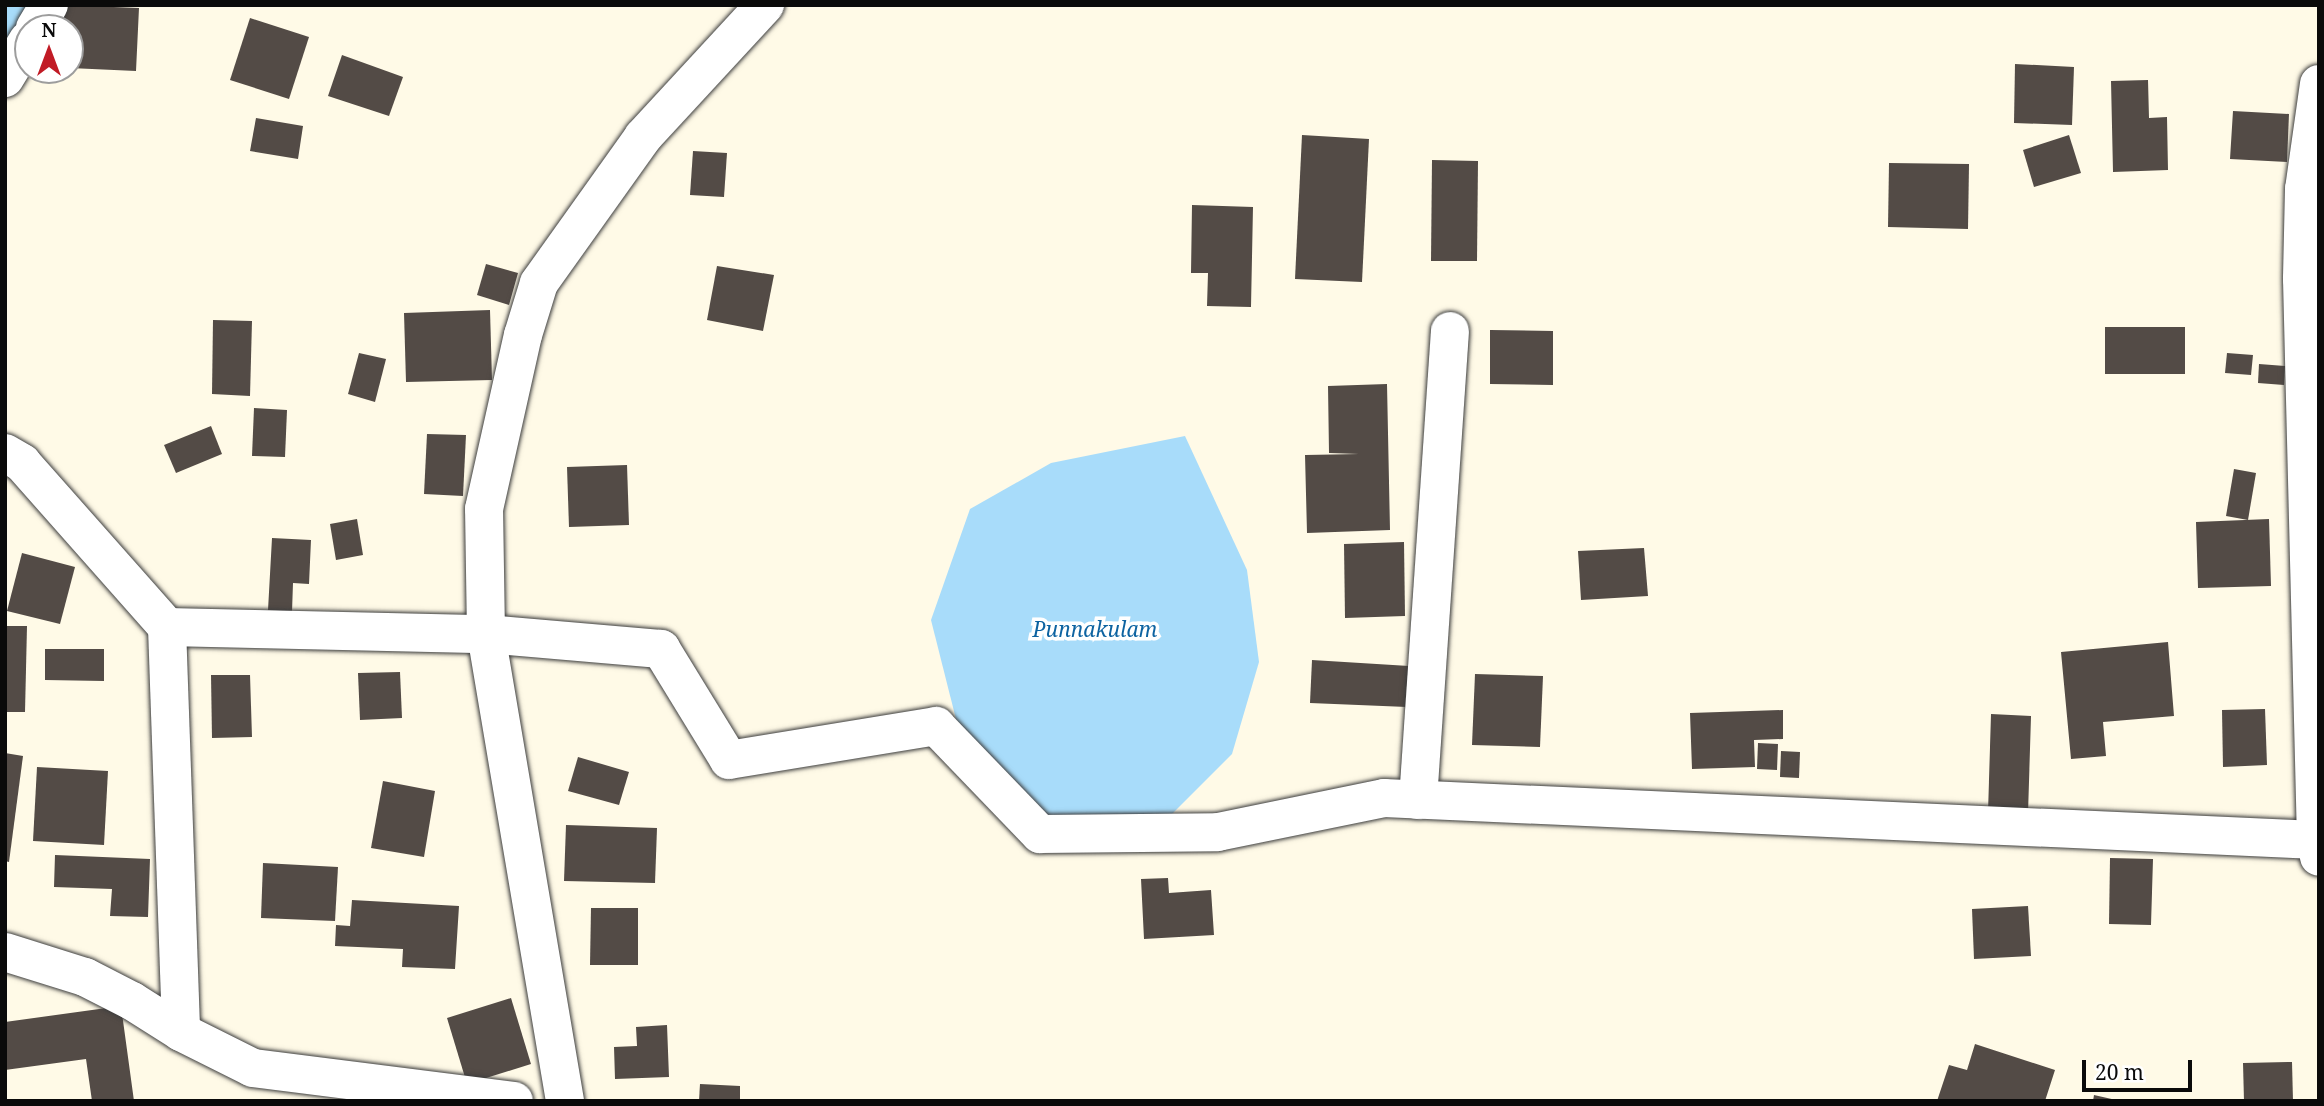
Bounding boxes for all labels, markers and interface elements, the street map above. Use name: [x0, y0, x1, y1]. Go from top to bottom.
north arrow: [14, 14, 84, 84]
text: N: [42, 17, 56, 43]
water label: Punnakulam: [1033, 616, 1157, 642]
scale bar: [2086, 1046, 2196, 1090]
text: 20 m: [2095, 1058, 2144, 1086]

